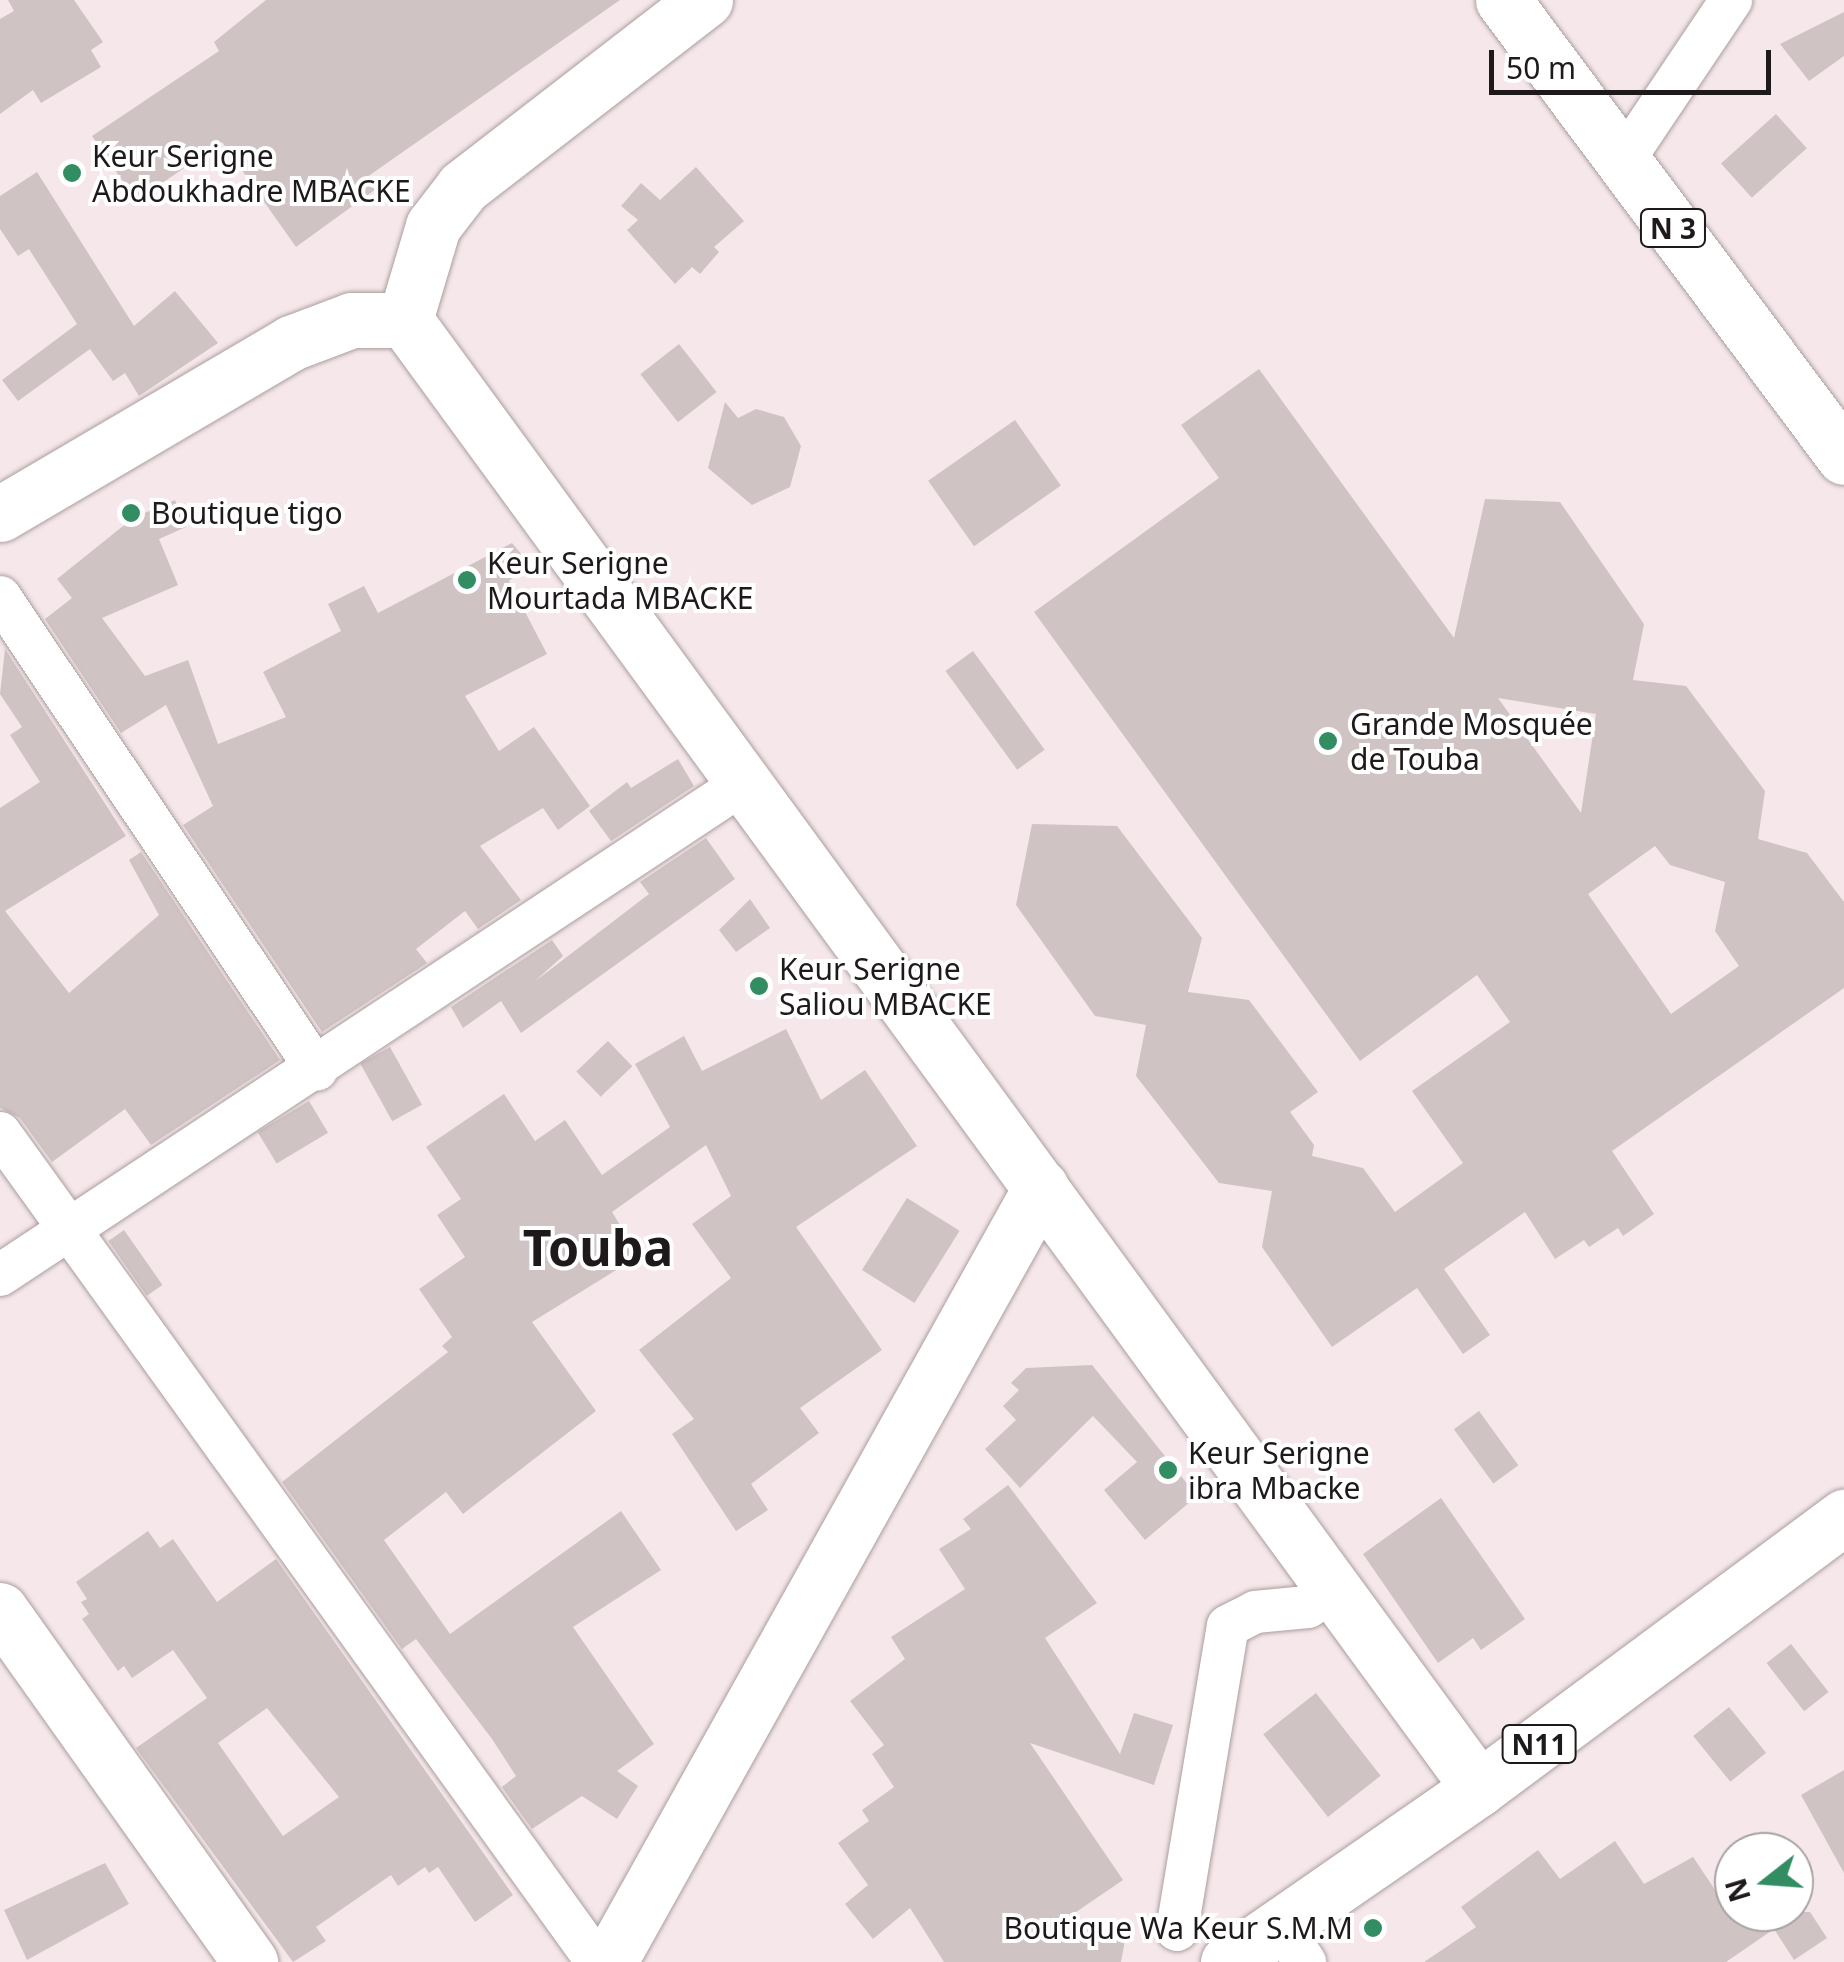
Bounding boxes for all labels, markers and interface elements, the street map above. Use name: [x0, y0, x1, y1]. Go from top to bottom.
scale bar: [1494, 30, 1776, 92]
text: 50 m: [1506, 47, 1576, 88]
place label: Keur Serigne Abdoukhadre MBACKE: [92, 138, 411, 208]
marker: Keur Serigne Abdoukhadre MBACKE: [61, 162, 83, 184]
road number: N 3: [1638, 205, 1708, 251]
place label: Boutique tigo: [151, 495, 343, 531]
marker: Boutique tigo: [120, 502, 142, 524]
place label: Keur Serigne Mourtada MBACKE: [487, 545, 754, 616]
marker: Keur Serigne Mourtada MBACKE: [456, 569, 478, 591]
place label: Grande Mosquée de Touba: [1350, 706, 1593, 776]
marker: Grande Mosquée de Touba: [1315, 728, 1341, 754]
place label: Keur Serigne Saliou MBACKE: [779, 951, 992, 1022]
marker: Keur Serigne Saliou MBACKE: [748, 975, 770, 997]
district label: Touba: [523, 1218, 673, 1278]
place label: Keur Serigne ibra Mbacke: [1188, 1435, 1370, 1506]
marker: Keur Serigne ibra Mbacke: [1157, 1459, 1179, 1481]
road number: N11: [1502, 1721, 1576, 1767]
north arrow: [1714, 1832, 1814, 1932]
text: N: [1716, 1874, 1759, 1907]
place label: Boutique Wa Keur S.M.M: [1003, 1910, 1353, 1946]
marker: Boutique Wa Keur S.M.M: [1362, 1917, 1384, 1939]

